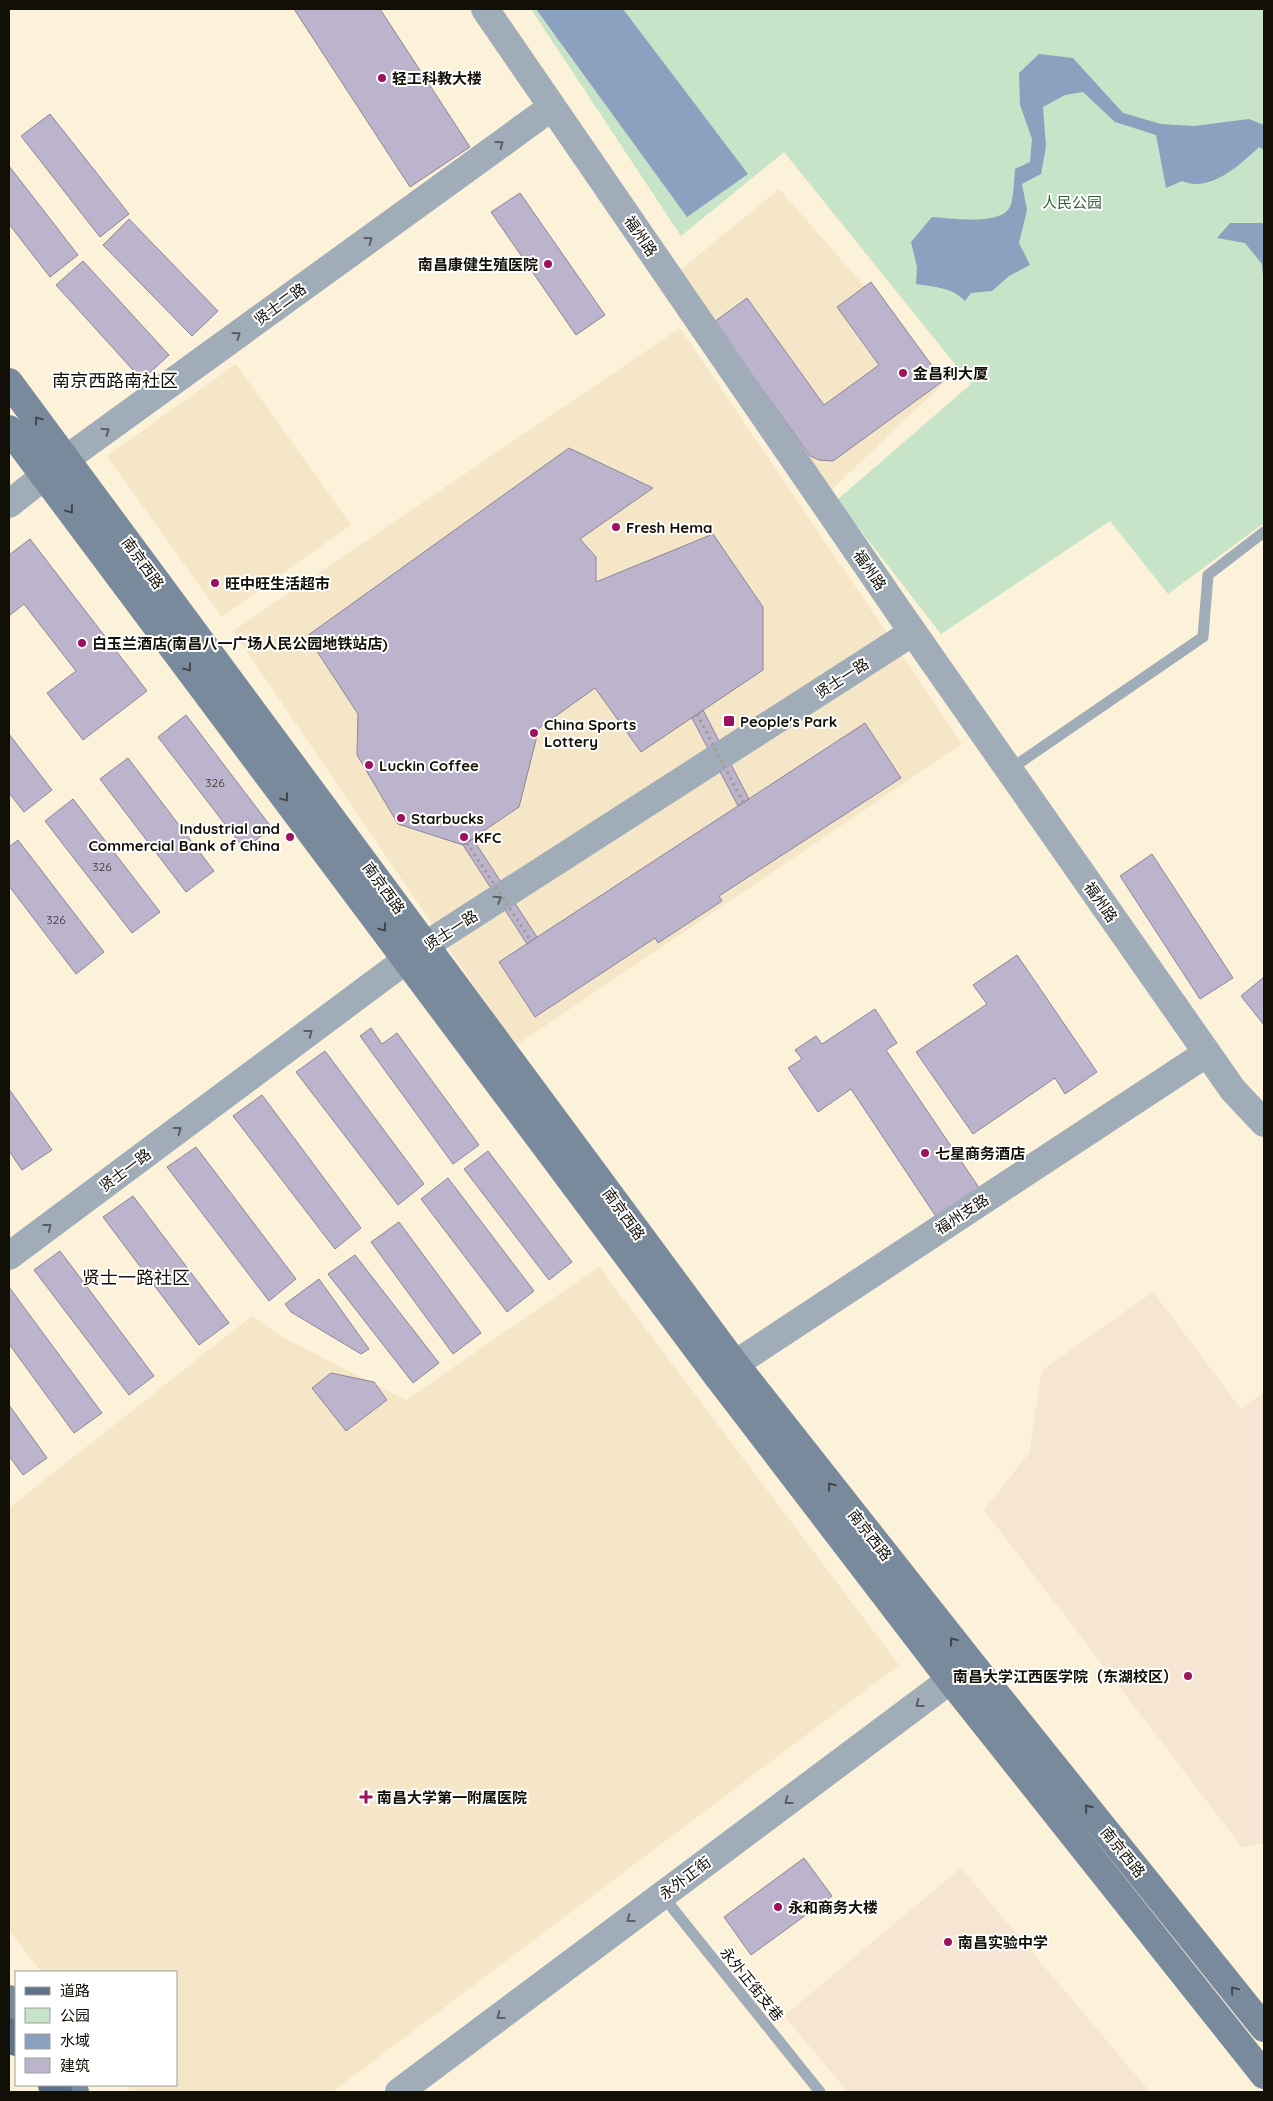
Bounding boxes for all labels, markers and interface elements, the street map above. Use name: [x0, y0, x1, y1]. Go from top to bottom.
place label: 轻工科教大楼: [392, 69, 482, 88]
marker: 轻工科教大楼: [376, 72, 388, 84]
one-way arrow: [494, 141, 504, 150]
park label: 人民公园: [1042, 193, 1102, 212]
street label: 福州路: [621, 212, 661, 260]
one-way arrow: [363, 237, 372, 245]
place label: 南昌康健生殖医院: [418, 255, 538, 274]
marker: 南昌康健生殖医院: [542, 258, 554, 270]
street label: 贤士二路: [250, 279, 310, 329]
one-way arrow: [231, 332, 241, 341]
place label: 金昌利大厦: [913, 364, 988, 383]
marker: 金昌利大厦: [897, 367, 909, 379]
district label: 南京西路南社区: [52, 369, 178, 392]
one-way arrow: [35, 417, 43, 426]
one-way arrow: [100, 428, 109, 436]
one-way arrow: [64, 504, 72, 513]
place label: Fresh Hema: [626, 518, 712, 537]
marker: Fresh Hema: [610, 521, 622, 533]
street label: 南京西路: [118, 533, 168, 593]
street label: 福州路: [850, 546, 890, 594]
place label: 旺中旺生活超市: [225, 574, 330, 593]
marker: 旺中旺生活超市: [209, 577, 221, 589]
place label: 白玉兰酒店(南昌八一广场人民公园地铁站店): [92, 634, 388, 653]
marker: 白玉兰酒店(南昌八一广场人民公园地铁站店): [76, 637, 88, 649]
street label: 贤士一路: [812, 654, 872, 702]
one-way arrow: [182, 662, 191, 672]
place label: People's Park: [740, 712, 837, 731]
marker: People's Park: [722, 714, 736, 728]
place label: China Sports Lottery: [544, 715, 636, 751]
marker: China Sports Lottery: [528, 727, 540, 739]
place label: Luckin Coffee: [379, 756, 479, 775]
marker: Luckin Coffee: [363, 759, 375, 771]
house number: 326: [205, 775, 225, 790]
one-way arrow: [280, 792, 288, 801]
place label: Starbucks: [411, 809, 484, 828]
marker: Starbucks: [395, 812, 407, 824]
place label: Industrial and Commercial Bank of China: [88, 819, 280, 855]
place label: KFC: [474, 828, 502, 847]
marker: Industrial and Commercial Bank of China: [284, 831, 296, 843]
marker: KFC: [458, 831, 470, 843]
street label: 南京西路: [359, 858, 409, 918]
house number: 326: [92, 859, 112, 874]
street label: 福州路: [1080, 878, 1122, 926]
one-way arrow: [493, 896, 502, 905]
street label: 贤士一路: [421, 906, 481, 954]
house number: 326: [46, 912, 66, 927]
one-way arrow: [377, 922, 385, 931]
one-way arrow: [303, 1030, 313, 1039]
one-way arrow: [172, 1127, 182, 1136]
street label: 贤士一路: [95, 1144, 155, 1196]
place label: 七星商务酒店: [935, 1144, 1025, 1163]
marker: 七星商务酒店: [919, 1147, 931, 1159]
street label: 南京西路: [599, 1184, 649, 1244]
street label: 福州支路: [932, 1190, 992, 1238]
one-way arrow: [42, 1224, 52, 1233]
district label: 贤士一路社区: [82, 1266, 190, 1289]
one-way arrow: [828, 1482, 837, 1491]
street label: 南京西路: [844, 1506, 896, 1564]
one-way arrow: [951, 1638, 959, 1647]
place label: 南昌大学江西医学院（东湖校区）: [953, 1667, 1178, 1686]
marker: 南昌大学江西医学院（东湖校区）: [1182, 1670, 1194, 1682]
one-way arrow: [916, 1698, 925, 1706]
place label: 南昌大学第一附属医院: [377, 1788, 527, 1807]
marker: 南昌大学第一附属医院: [359, 1790, 373, 1804]
one-way arrow: [785, 1795, 794, 1803]
one-way arrow: [1084, 1805, 1093, 1814]
street label: 南京西路: [1097, 1823, 1149, 1881]
street label: 永外正街: [655, 1852, 715, 1904]
place label: 永和商务大楼: [788, 1898, 878, 1917]
marker: 永和商务大楼: [772, 1901, 784, 1913]
one-way arrow: [626, 1913, 636, 1922]
place label: 南昌实验中学: [958, 1933, 1048, 1952]
marker: 南昌实验中学: [942, 1936, 954, 1948]
street label: 永外正街支巷: [716, 1943, 788, 2025]
legend: [15, 1971, 178, 2086]
text: 道路: [60, 1981, 90, 2000]
one-way arrow: [1230, 1986, 1239, 1995]
text: 公园: [60, 2006, 90, 2025]
one-way arrow: [496, 2010, 506, 2019]
text: 水域: [60, 2031, 90, 2050]
text: 建筑: [60, 2056, 90, 2075]

